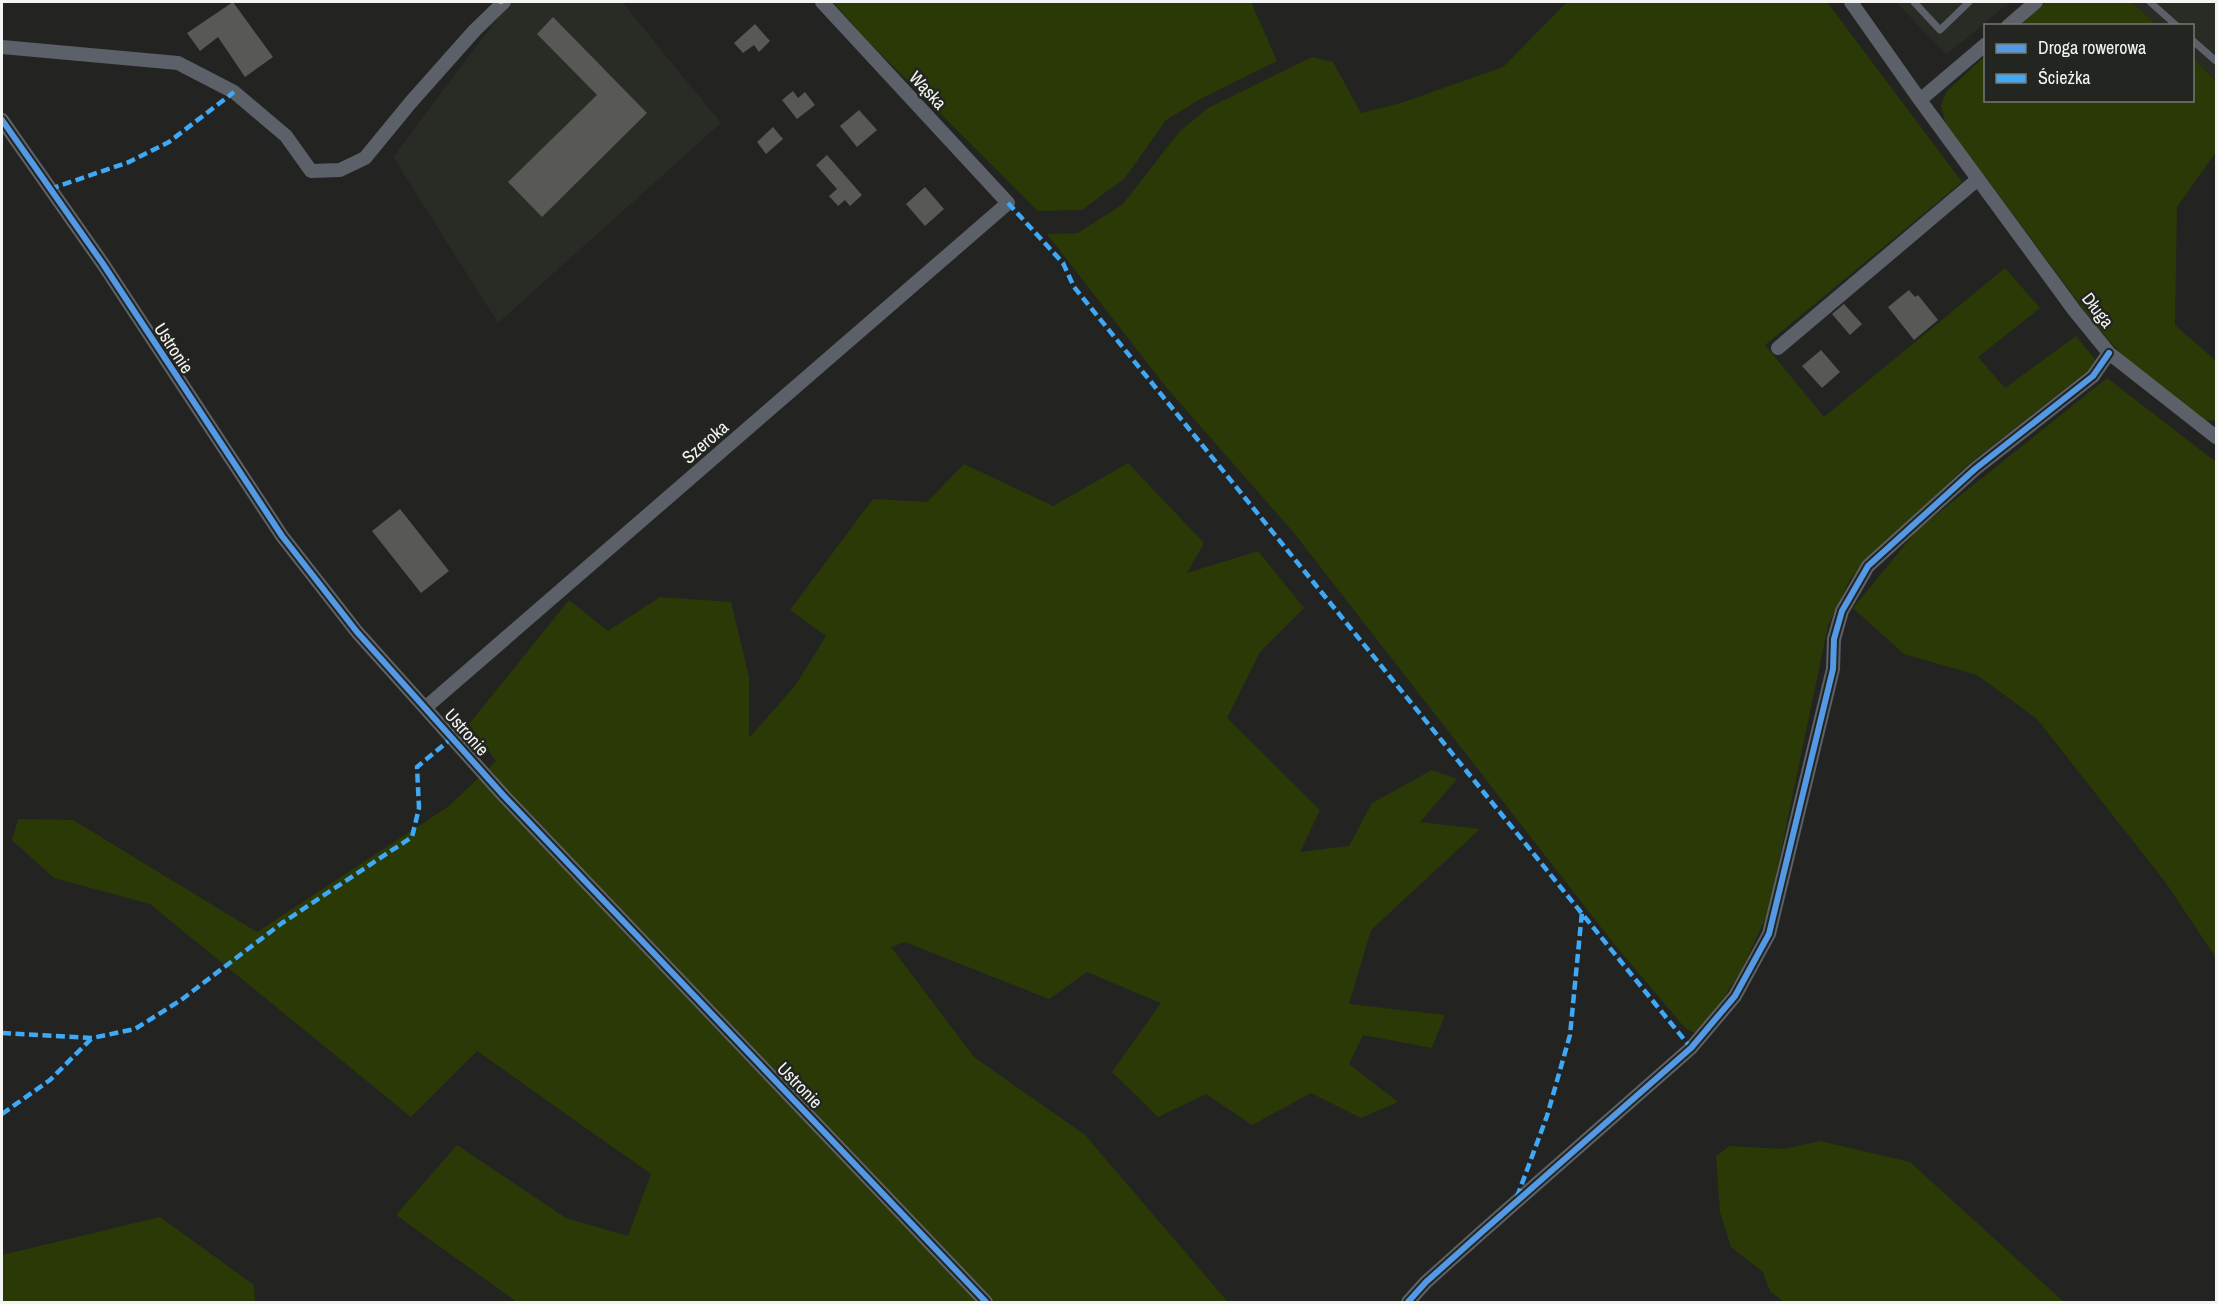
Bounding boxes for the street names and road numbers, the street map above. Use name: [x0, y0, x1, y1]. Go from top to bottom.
street label: Wąska: [904, 65, 952, 115]
street label: Długa: [2076, 287, 2120, 333]
street label: Ustronie: [148, 318, 200, 378]
street label: Szeroka: [676, 415, 734, 469]
street label: Ustronie: [439, 703, 495, 761]
street label: Ustronie: [772, 1056, 828, 1114]

